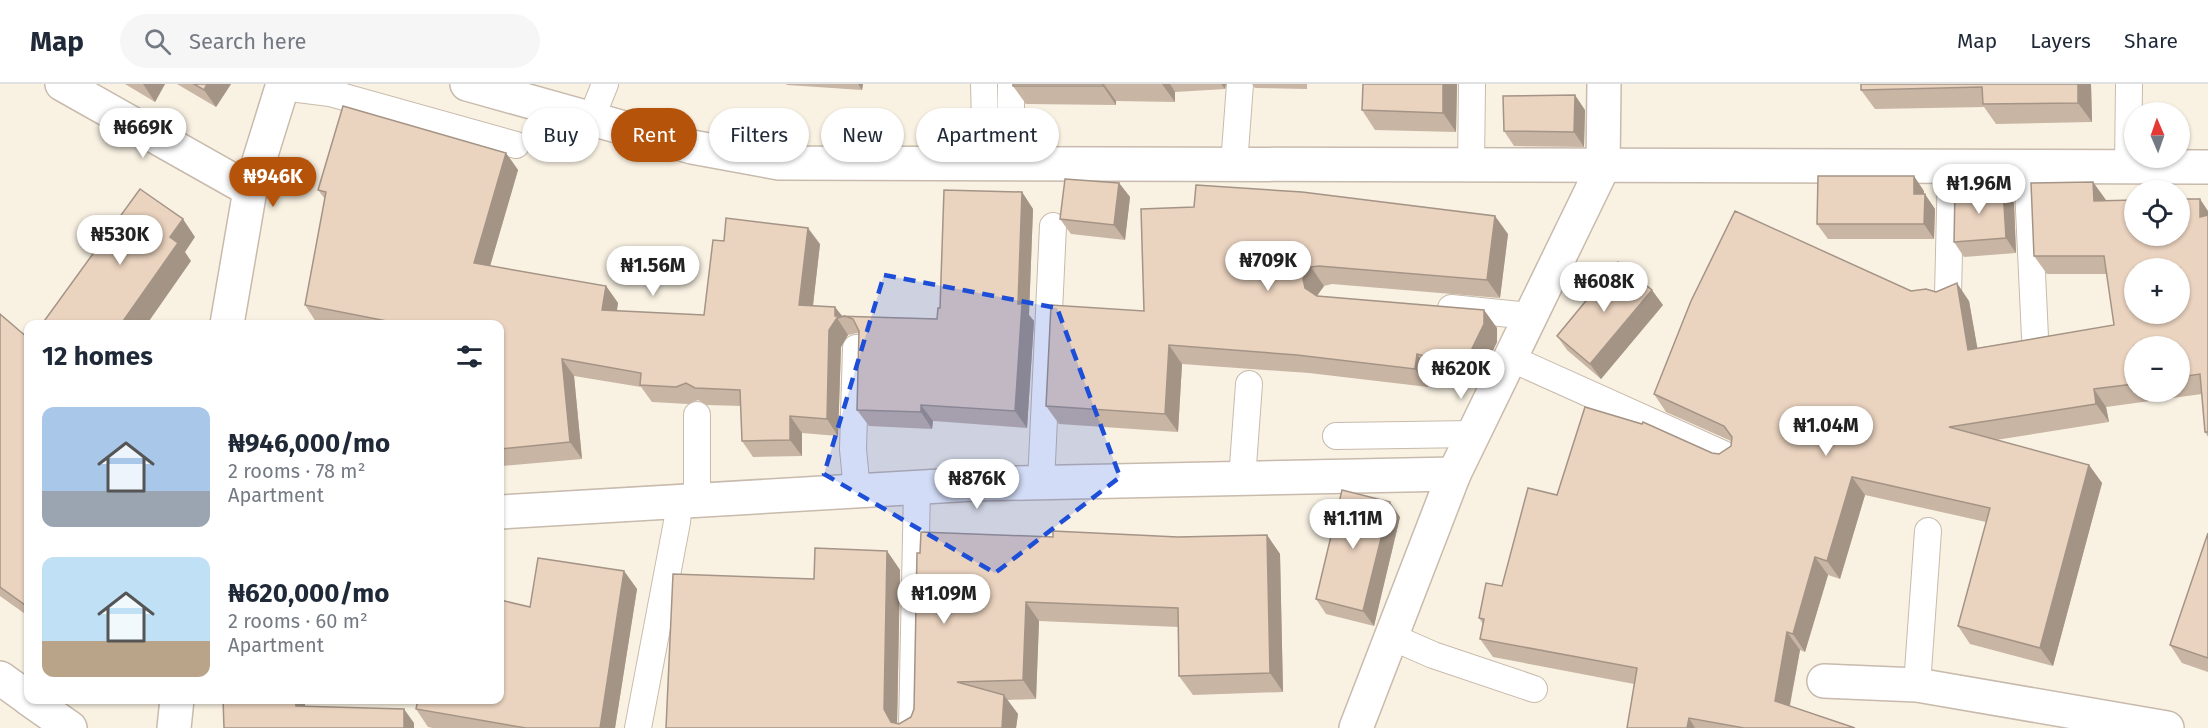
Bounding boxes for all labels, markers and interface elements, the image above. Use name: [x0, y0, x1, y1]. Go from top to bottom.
search box: [120, 14, 540, 68]
text: Map: [30, 25, 84, 58]
icon: search: [141, 25, 174, 58]
text: Search here: [189, 28, 307, 55]
text: Map: [1957, 28, 1997, 54]
text: Layers: [2030, 28, 2091, 54]
text: Share: [2124, 28, 2178, 54]
north arrow: [2124, 102, 2190, 168]
map controls: [2124, 102, 2190, 402]
pin: ₦669K: [101, 108, 185, 159]
chip: Buy: [522, 108, 599, 162]
chip: Rent: [611, 108, 697, 162]
chip: Filters: [709, 108, 809, 162]
chip: New: [821, 108, 904, 162]
chip: Apartment: [916, 108, 1059, 162]
text: ₦669K: [113, 115, 173, 139]
pin: ₦946K: [231, 157, 315, 208]
text: ₦946K: [243, 164, 303, 188]
pin: ₦1.96M: [1930, 164, 2028, 215]
text: ₦1.96M: [1947, 171, 2011, 195]
button: locate: [2124, 180, 2190, 246]
pin: ₦530K: [78, 215, 162, 266]
text: ₦530K: [91, 222, 149, 246]
pin: ₦709K: [1226, 241, 1310, 292]
pin: ₦1.56M: [604, 246, 702, 297]
text: ₦709K: [1239, 248, 1297, 272]
text: ₦1.56M: [620, 253, 686, 277]
button: +: [2124, 258, 2190, 324]
pin: ₦608K: [1562, 262, 1646, 313]
text: ₦608K: [1574, 269, 1634, 293]
button: −: [2124, 336, 2190, 402]
icon: filters: [453, 340, 486, 373]
text: 12 homes: [42, 341, 153, 372]
pin: ₦620K: [1419, 349, 1503, 400]
text: ₦620K: [1432, 356, 1490, 380]
pin: ₦1.04M: [1777, 406, 1875, 457]
text: ₦1.04M: [1793, 413, 1859, 437]
text: ₦946,000/mo: [228, 428, 390, 459]
icon: home: [90, 431, 162, 503]
text: 2 rooms · 78 m²: [228, 459, 365, 483]
pin: ₦876K: [935, 459, 1019, 510]
text: ₦876K: [948, 466, 1006, 490]
text: Apartment: [228, 483, 324, 507]
pin: ₦1.11M: [1304, 499, 1402, 550]
text: ₦1.11M: [1323, 506, 1383, 530]
pin: ₦1.09M: [895, 574, 993, 625]
text: ₦620,000/mo: [228, 578, 389, 609]
icon: home: [90, 581, 162, 653]
text: ₦1.09M: [911, 581, 977, 605]
text: 2 rooms · 60 m²: [228, 609, 368, 633]
text: Apartment: [228, 633, 324, 657]

